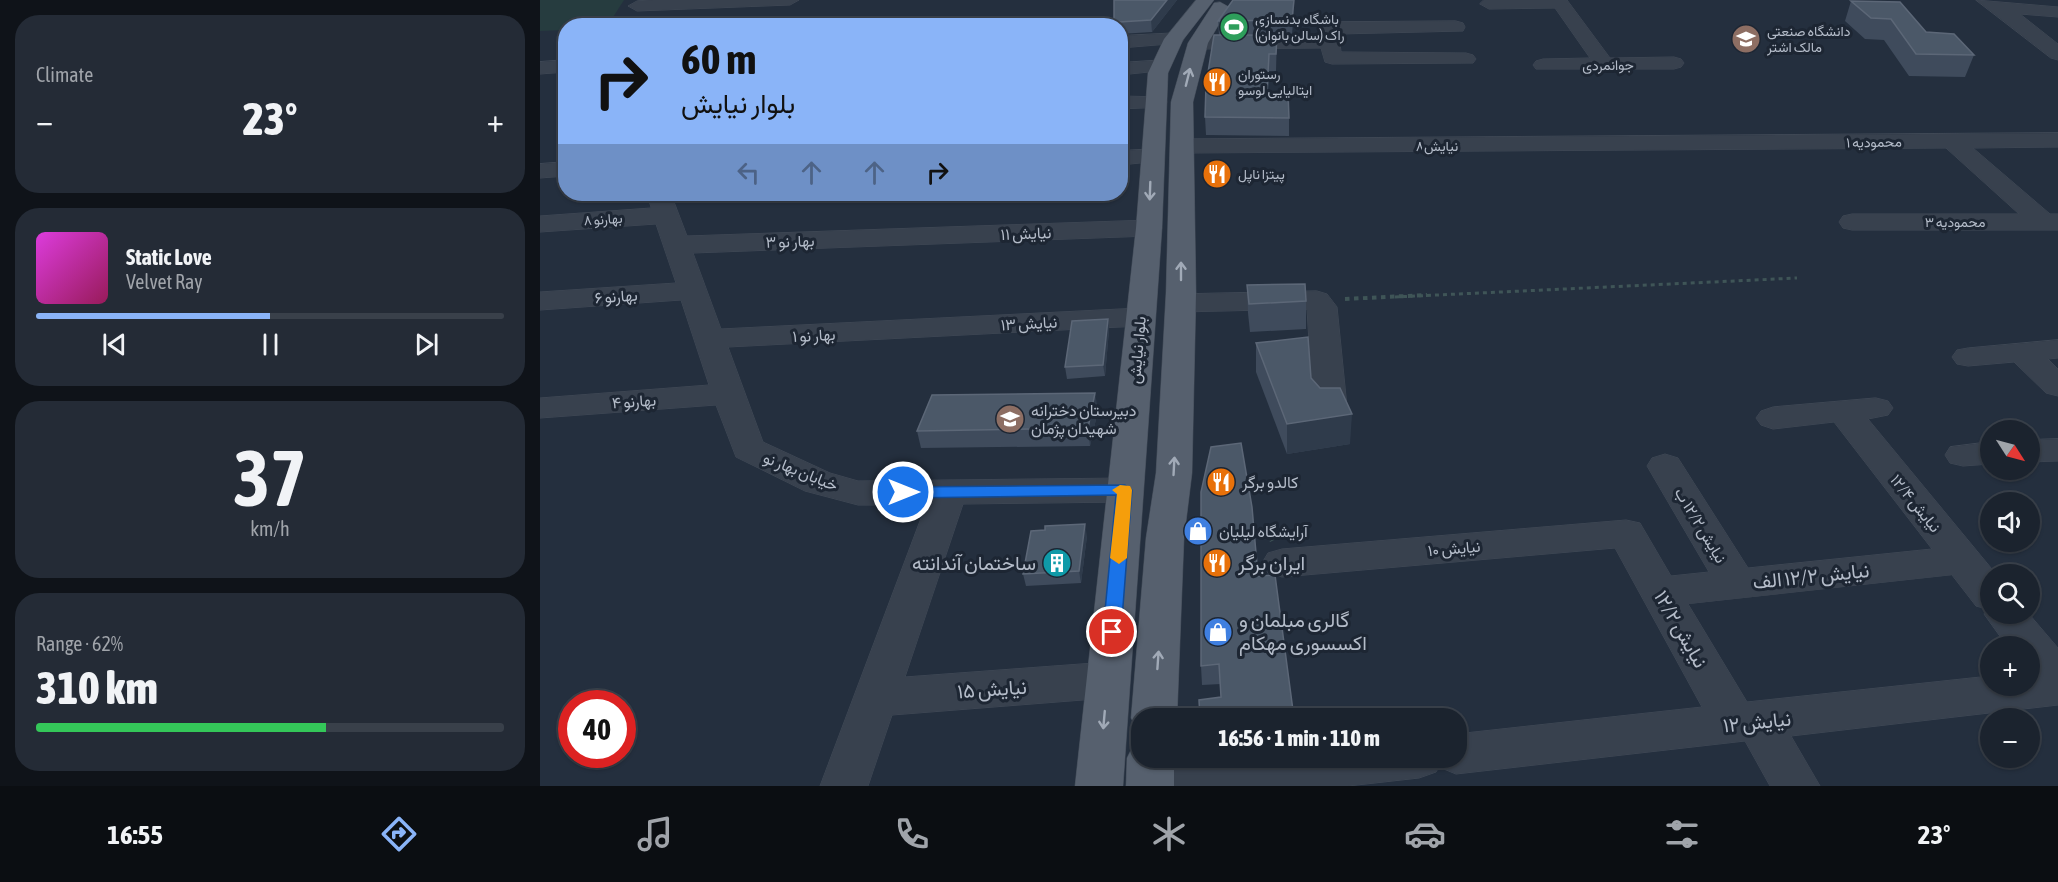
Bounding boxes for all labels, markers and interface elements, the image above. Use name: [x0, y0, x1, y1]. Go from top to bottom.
sports icon: باشگاه بدنسازی راک (سالن بانوان): [1218, 11, 1250, 43]
place label: باشگاه بدنسازی راک (سالن بانوان): [1255, 11, 1345, 44]
school or university icon: دانشگاه صنعتی مالک اشتر: [1730, 23, 1762, 55]
place label: دانشگاه صنعتی مالک اشتر: [1766, 23, 1851, 56]
text: 60 m: [681, 35, 756, 83]
icon: right: [582, 42, 660, 120]
street label: جوانمردی: [1582, 57, 1634, 74]
text: Climate: [36, 63, 93, 86]
restaurant icon: رستوران ایتالیایی لوسو: [1201, 66, 1233, 98]
place label: رستوران ایتالیایی لوسو: [1238, 66, 1312, 99]
one-way arrow: [1183, 68, 1194, 87]
text: بلوار نیایش: [681, 88, 795, 119]
text: 23°: [243, 93, 297, 145]
text: −: [36, 101, 53, 139]
text: +: [487, 101, 504, 139]
street label: ۱ محمودیه: [1846, 134, 1902, 151]
street label: نیایش۸: [1416, 138, 1458, 155]
icon: left: [732, 156, 765, 189]
icon: ahead: [795, 156, 828, 189]
icon: ahead: [858, 156, 891, 189]
icon: right: [921, 156, 954, 189]
restaurant icon: پیتزا ناپل: [1201, 158, 1233, 190]
place label: پیتزا ناپل: [1238, 166, 1285, 184]
one-way arrow: [1145, 181, 1156, 201]
street label: ۸ بهارنو: [583, 210, 623, 229]
street label: ۳ محمودیه: [1925, 214, 1985, 231]
street label: نیایش ۱۱: [1000, 223, 1052, 245]
street label: ۳ بهار نو: [765, 231, 815, 253]
text: Static Love: [126, 244, 212, 270]
one-way arrow: [1175, 262, 1187, 282]
text: Velvet Ray: [126, 270, 203, 293]
street label: ۶ بهارنو: [594, 286, 638, 308]
street label: نیایش ۱۳: [1000, 313, 1058, 335]
street label: بلوار نیایش: [1125, 316, 1151, 385]
street label: ۱ بهار نو: [792, 325, 836, 347]
icon: previous: [98, 328, 131, 361]
icon: pause: [254, 328, 287, 361]
icon: next: [410, 328, 443, 361]
street label: ۴ بهارنو: [611, 390, 657, 414]
place label: دبیرستان دخترانه شهیدان پژمان: [1031, 401, 1136, 440]
school or university icon: دبیرستان دخترانه شهیدان پژمان: [994, 403, 1026, 435]
north arrow: [1980, 420, 2040, 480]
map controls: [1980, 420, 2040, 768]
text: 37: [233, 433, 307, 523]
street label: خیابان بهار نو: [760, 448, 841, 496]
one-way arrow: [1169, 456, 1180, 476]
position arrow: [871, 460, 935, 524]
restaurant icon: کالدو برگر: [1205, 466, 1237, 498]
street label: ۱۲/۴ نیایش: [1886, 471, 1945, 537]
place label: کالدو برگر: [1241, 473, 1298, 493]
street label: نیایش ۱۲/۲ ب: [1670, 484, 1730, 567]
button: sound: [1980, 492, 2040, 552]
shop icon: آرایشگاه لیلیان: [1182, 515, 1214, 547]
text: km/h: [250, 517, 290, 540]
place label: آرایشگاه لیلیان: [1219, 522, 1309, 542]
street label: نیایش ۱۰: [1427, 537, 1481, 561]
building icon: ساختمان آندانته: [1041, 547, 1073, 579]
restaurant icon: ایران برگر: [1201, 547, 1233, 579]
place label: ساختمان آندانته: [912, 551, 1036, 574]
place label: ایران برگر: [1237, 551, 1305, 576]
street label: نیایش ۱۲/۲ الف: [1752, 558, 1870, 594]
button: search: [1980, 564, 2040, 624]
street label: ۱۲/۲ نیایش: [1649, 586, 1713, 672]
pin: [1086, 606, 1137, 657]
place label: گالری مبلمان و اکسسوری مهکام: [1239, 608, 1367, 656]
icon: arrive: [1095, 615, 1128, 648]
shop icon: گالری مبلمان و اکسسوری مهکام: [1202, 616, 1234, 648]
text: Range · 62%: [36, 632, 123, 655]
button: +: [1980, 636, 2040, 696]
one-way arrow: [1153, 651, 1164, 671]
text: 310 km: [36, 662, 158, 714]
street label: ۱۵ نیایش: [957, 675, 1027, 703]
speed limit sign: 40: [558, 690, 636, 768]
street label: نیایش ۱۲: [1722, 707, 1792, 737]
button: −: [1980, 708, 2040, 768]
one-way arrow: [1098, 710, 1109, 729]
text: 16:56 · 1 min · 110 m: [1218, 725, 1380, 751]
icon: directions: [378, 813, 420, 855]
icon: music: [634, 813, 676, 855]
icon: phone: [891, 813, 933, 855]
icon: climate: [1148, 813, 1190, 855]
icon: car: [1404, 813, 1446, 855]
icon: filters: [1661, 813, 1703, 855]
text: 16:55: [107, 819, 163, 850]
text: 23°: [1918, 819, 1951, 850]

